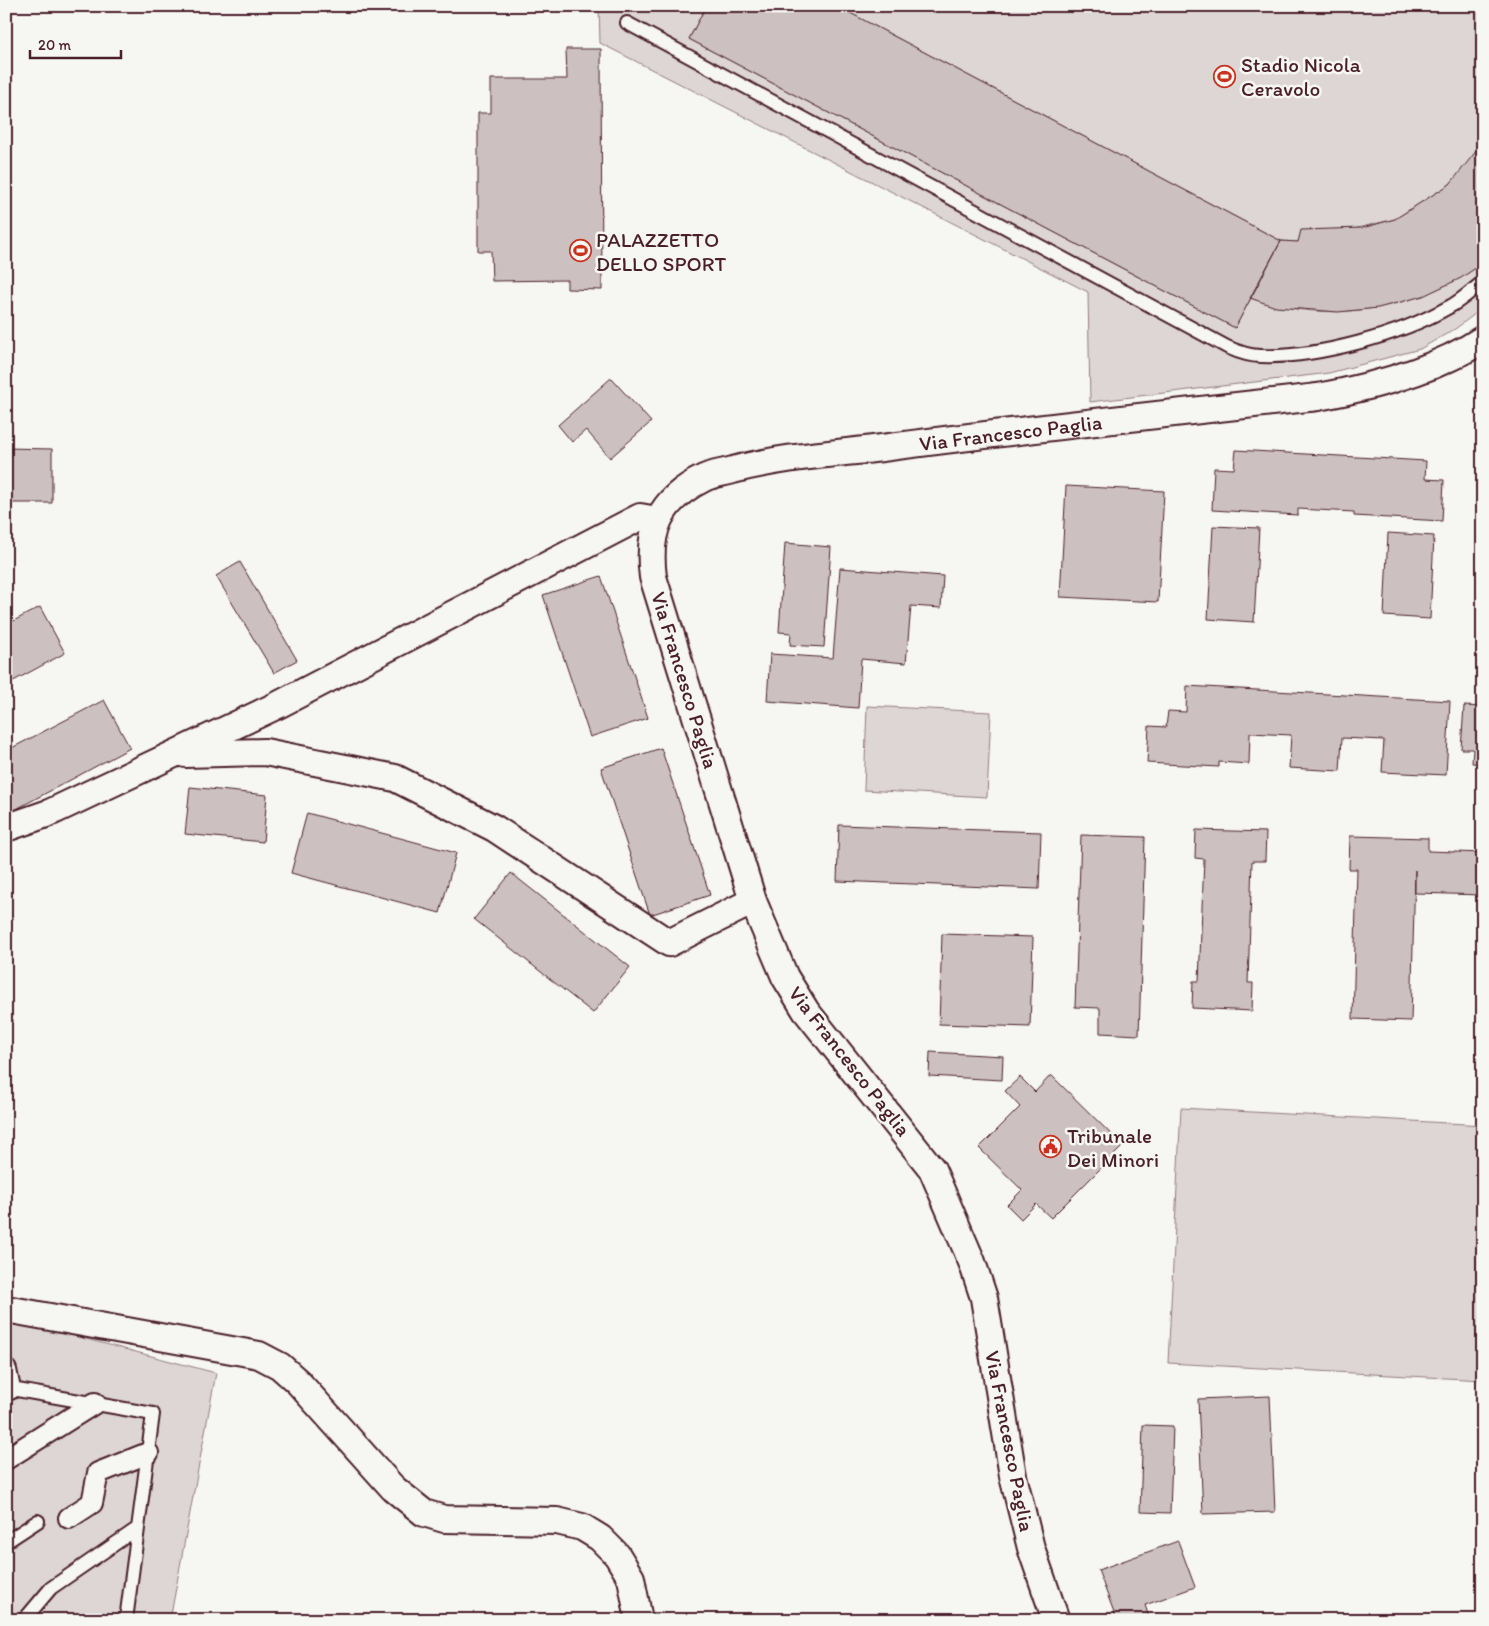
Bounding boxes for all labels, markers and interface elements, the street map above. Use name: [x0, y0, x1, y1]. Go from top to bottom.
scale bar: [30, 28, 121, 60]
text: 20 m: [38, 36, 72, 54]
place label: Stadio Nicola Ceravolo: [1241, 52, 1361, 101]
sports icon: Stadio Nicola Ceravolo: [1213, 64, 1237, 88]
place label: PALAZZETTO DELLO SPORT: [596, 227, 726, 276]
sports icon: PALAZZETTO DELLO SPORT: [568, 239, 592, 263]
street label: Via Francesco Paglia: [918, 409, 1103, 456]
street label: Via Francesco Paglia: [646, 589, 724, 771]
street label: Via Francesco Paglia: [784, 981, 916, 1141]
place label: Tribunale Dei Minori: [1067, 1123, 1159, 1172]
public building icon: Tribunale Dei Minori: [1039, 1135, 1063, 1159]
street label: Via Francesco Paglia: [980, 1349, 1040, 1533]

